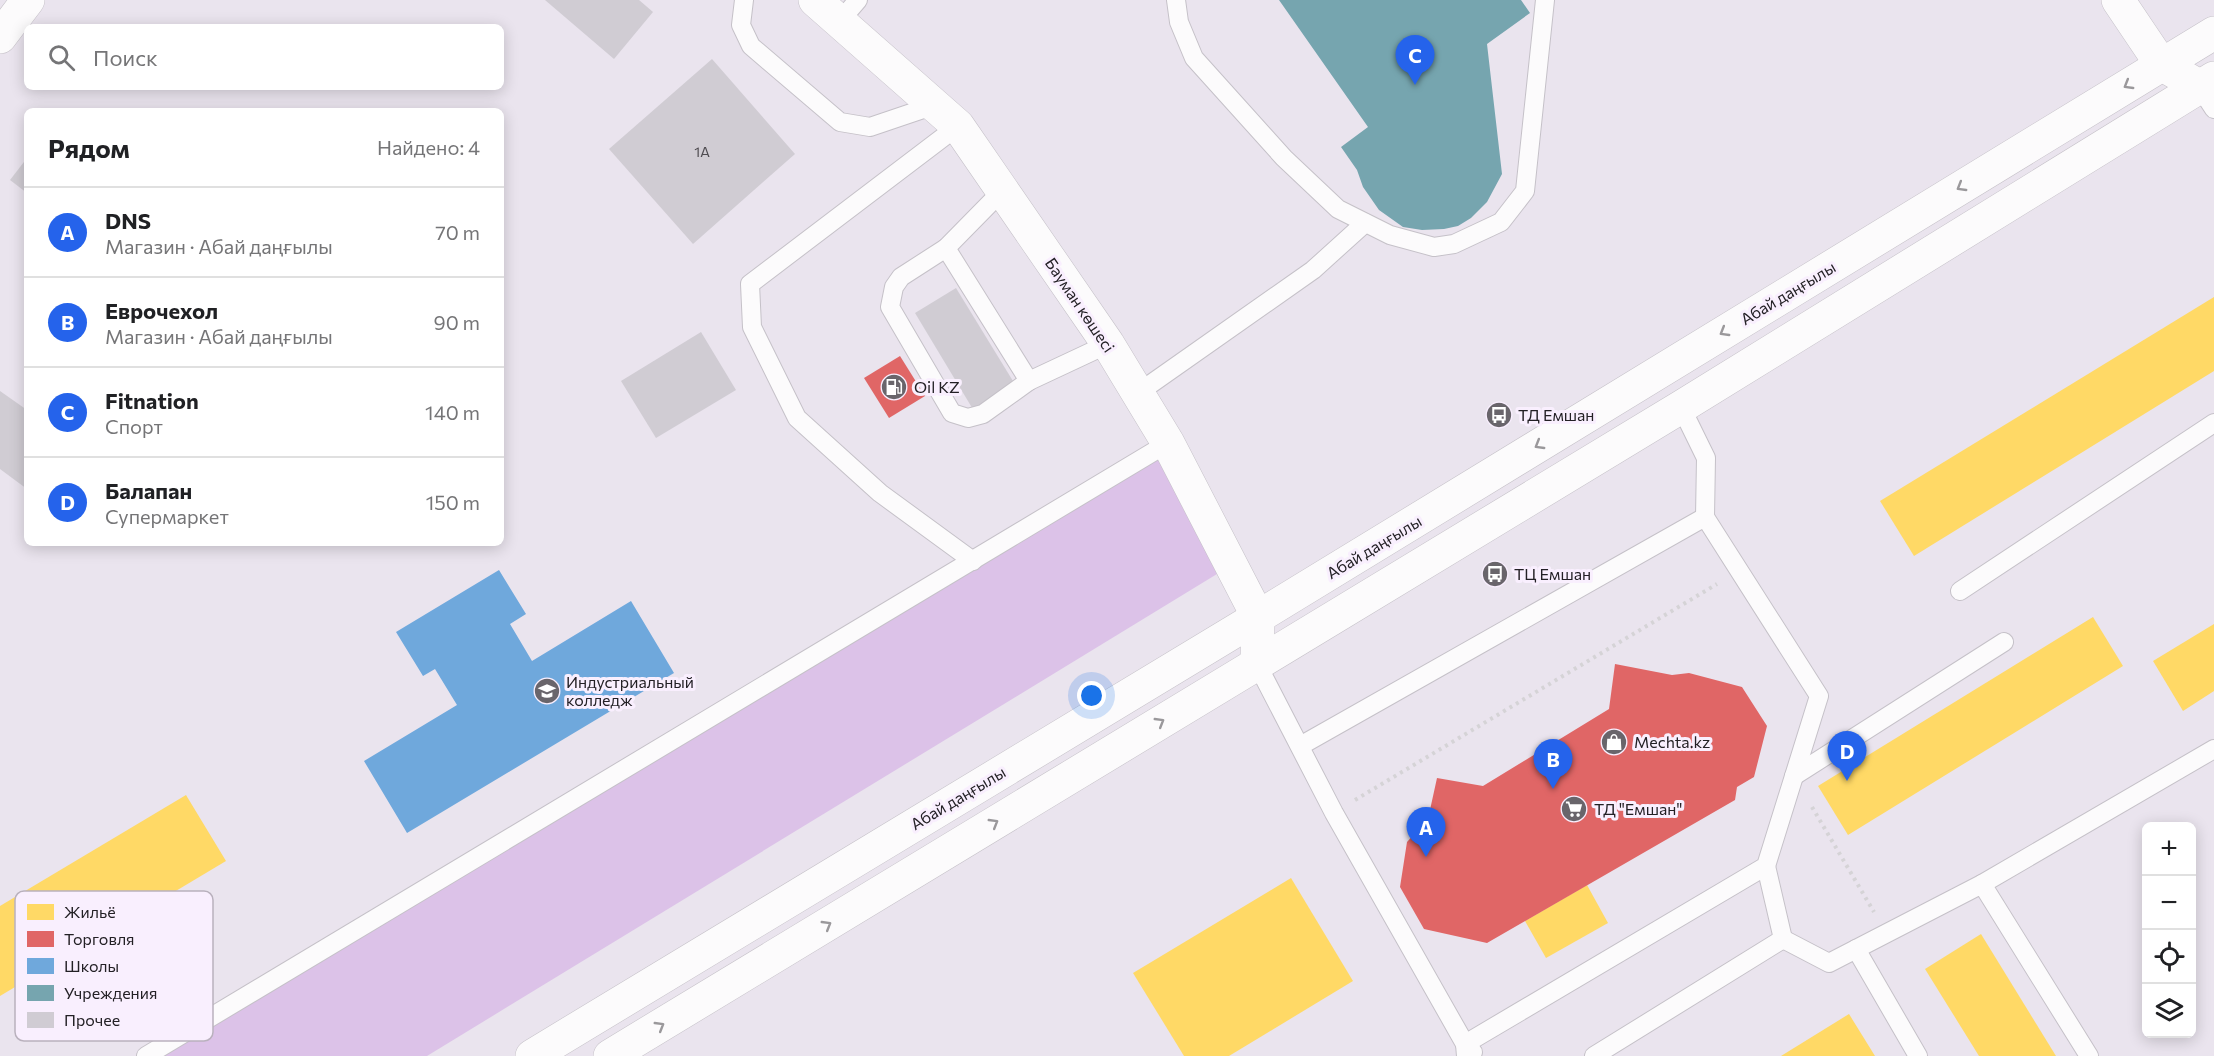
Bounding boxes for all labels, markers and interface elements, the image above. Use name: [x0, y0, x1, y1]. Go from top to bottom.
search box: [24, 24, 504, 90]
pin: C: [1396, 36, 1434, 85]
icon: search: [45, 41, 78, 74]
text: Поиск: [93, 44, 158, 71]
one-way arrow: [2124, 77, 2134, 89]
text: Рядом: [48, 132, 130, 163]
text: Найдено: 4: [377, 135, 480, 159]
house number: 1A: [694, 143, 710, 160]
one-way arrow: [1957, 179, 1967, 191]
text: DNS: [105, 207, 151, 234]
text: A: [60, 220, 75, 244]
text: 70 m: [435, 220, 480, 244]
text: Магазин · Абай даңғылы: [105, 234, 333, 258]
street label: Бауман көшесі: [1042, 254, 1119, 356]
street label: Абай даңғылы: [1737, 257, 1839, 328]
text: Еврочехол: [105, 297, 218, 324]
text: B: [61, 310, 74, 334]
text: 90 m: [434, 310, 480, 334]
text: Магазин · Абай даңғылы: [105, 324, 333, 348]
one-way arrow: [1719, 325, 1730, 336]
fuel station icon: Oil KZ: [879, 372, 909, 402]
place label: Oil KZ: [914, 377, 960, 396]
text: Fitnation: [105, 387, 199, 414]
text: C: [61, 400, 74, 424]
text: 140 m: [425, 400, 480, 424]
bus stop icon: ТД Емшан: [1484, 400, 1514, 430]
place label: ТД Емшан: [1518, 405, 1594, 424]
text: Спорт: [105, 414, 163, 438]
one-way arrow: [1535, 438, 1545, 450]
text: Балапан: [105, 477, 192, 504]
text: D: [60, 490, 75, 514]
text: 150 m: [426, 490, 480, 514]
text: Супермаркет: [105, 504, 229, 528]
street label: Абай даңғылы: [1323, 511, 1425, 582]
bus stop icon: ТЦ Емшан: [1480, 559, 1510, 589]
place label: ТЦ Емшан: [1514, 564, 1591, 583]
place label: Индустриальный колледж: [566, 672, 694, 709]
school or university icon: Индустриальный колледж: [532, 676, 562, 706]
your location: [1077, 681, 1106, 710]
one-way arrow: [1154, 718, 1164, 730]
shop icon: Mechta.kz: [1599, 727, 1629, 757]
place label: Mechta.kz: [1634, 732, 1710, 751]
pin: D: [1828, 732, 1866, 781]
pin: B: [1534, 740, 1572, 789]
street label: Абай даңғылы: [907, 762, 1009, 833]
supermarket icon: ТД "Емшан": [1559, 794, 1589, 824]
place label: ТД "Емшан": [1594, 799, 1682, 818]
pin: A: [1406, 808, 1446, 857]
one-way arrow: [988, 819, 998, 831]
map controls: [2142, 822, 2196, 1038]
button: +: [2142, 822, 2196, 876]
button: −: [2142, 876, 2196, 930]
legend: [15, 891, 213, 1041]
text: Жильё: [64, 902, 116, 921]
one-way arrow: [821, 920, 831, 932]
text: Торговля: [64, 929, 135, 948]
button: locate: [2142, 930, 2196, 984]
text: Школы: [64, 956, 119, 975]
text: Учреждения: [64, 983, 157, 1002]
button: layers: [2142, 984, 2196, 1038]
text: Прочее: [64, 1010, 120, 1029]
one-way arrow: [654, 1021, 664, 1033]

